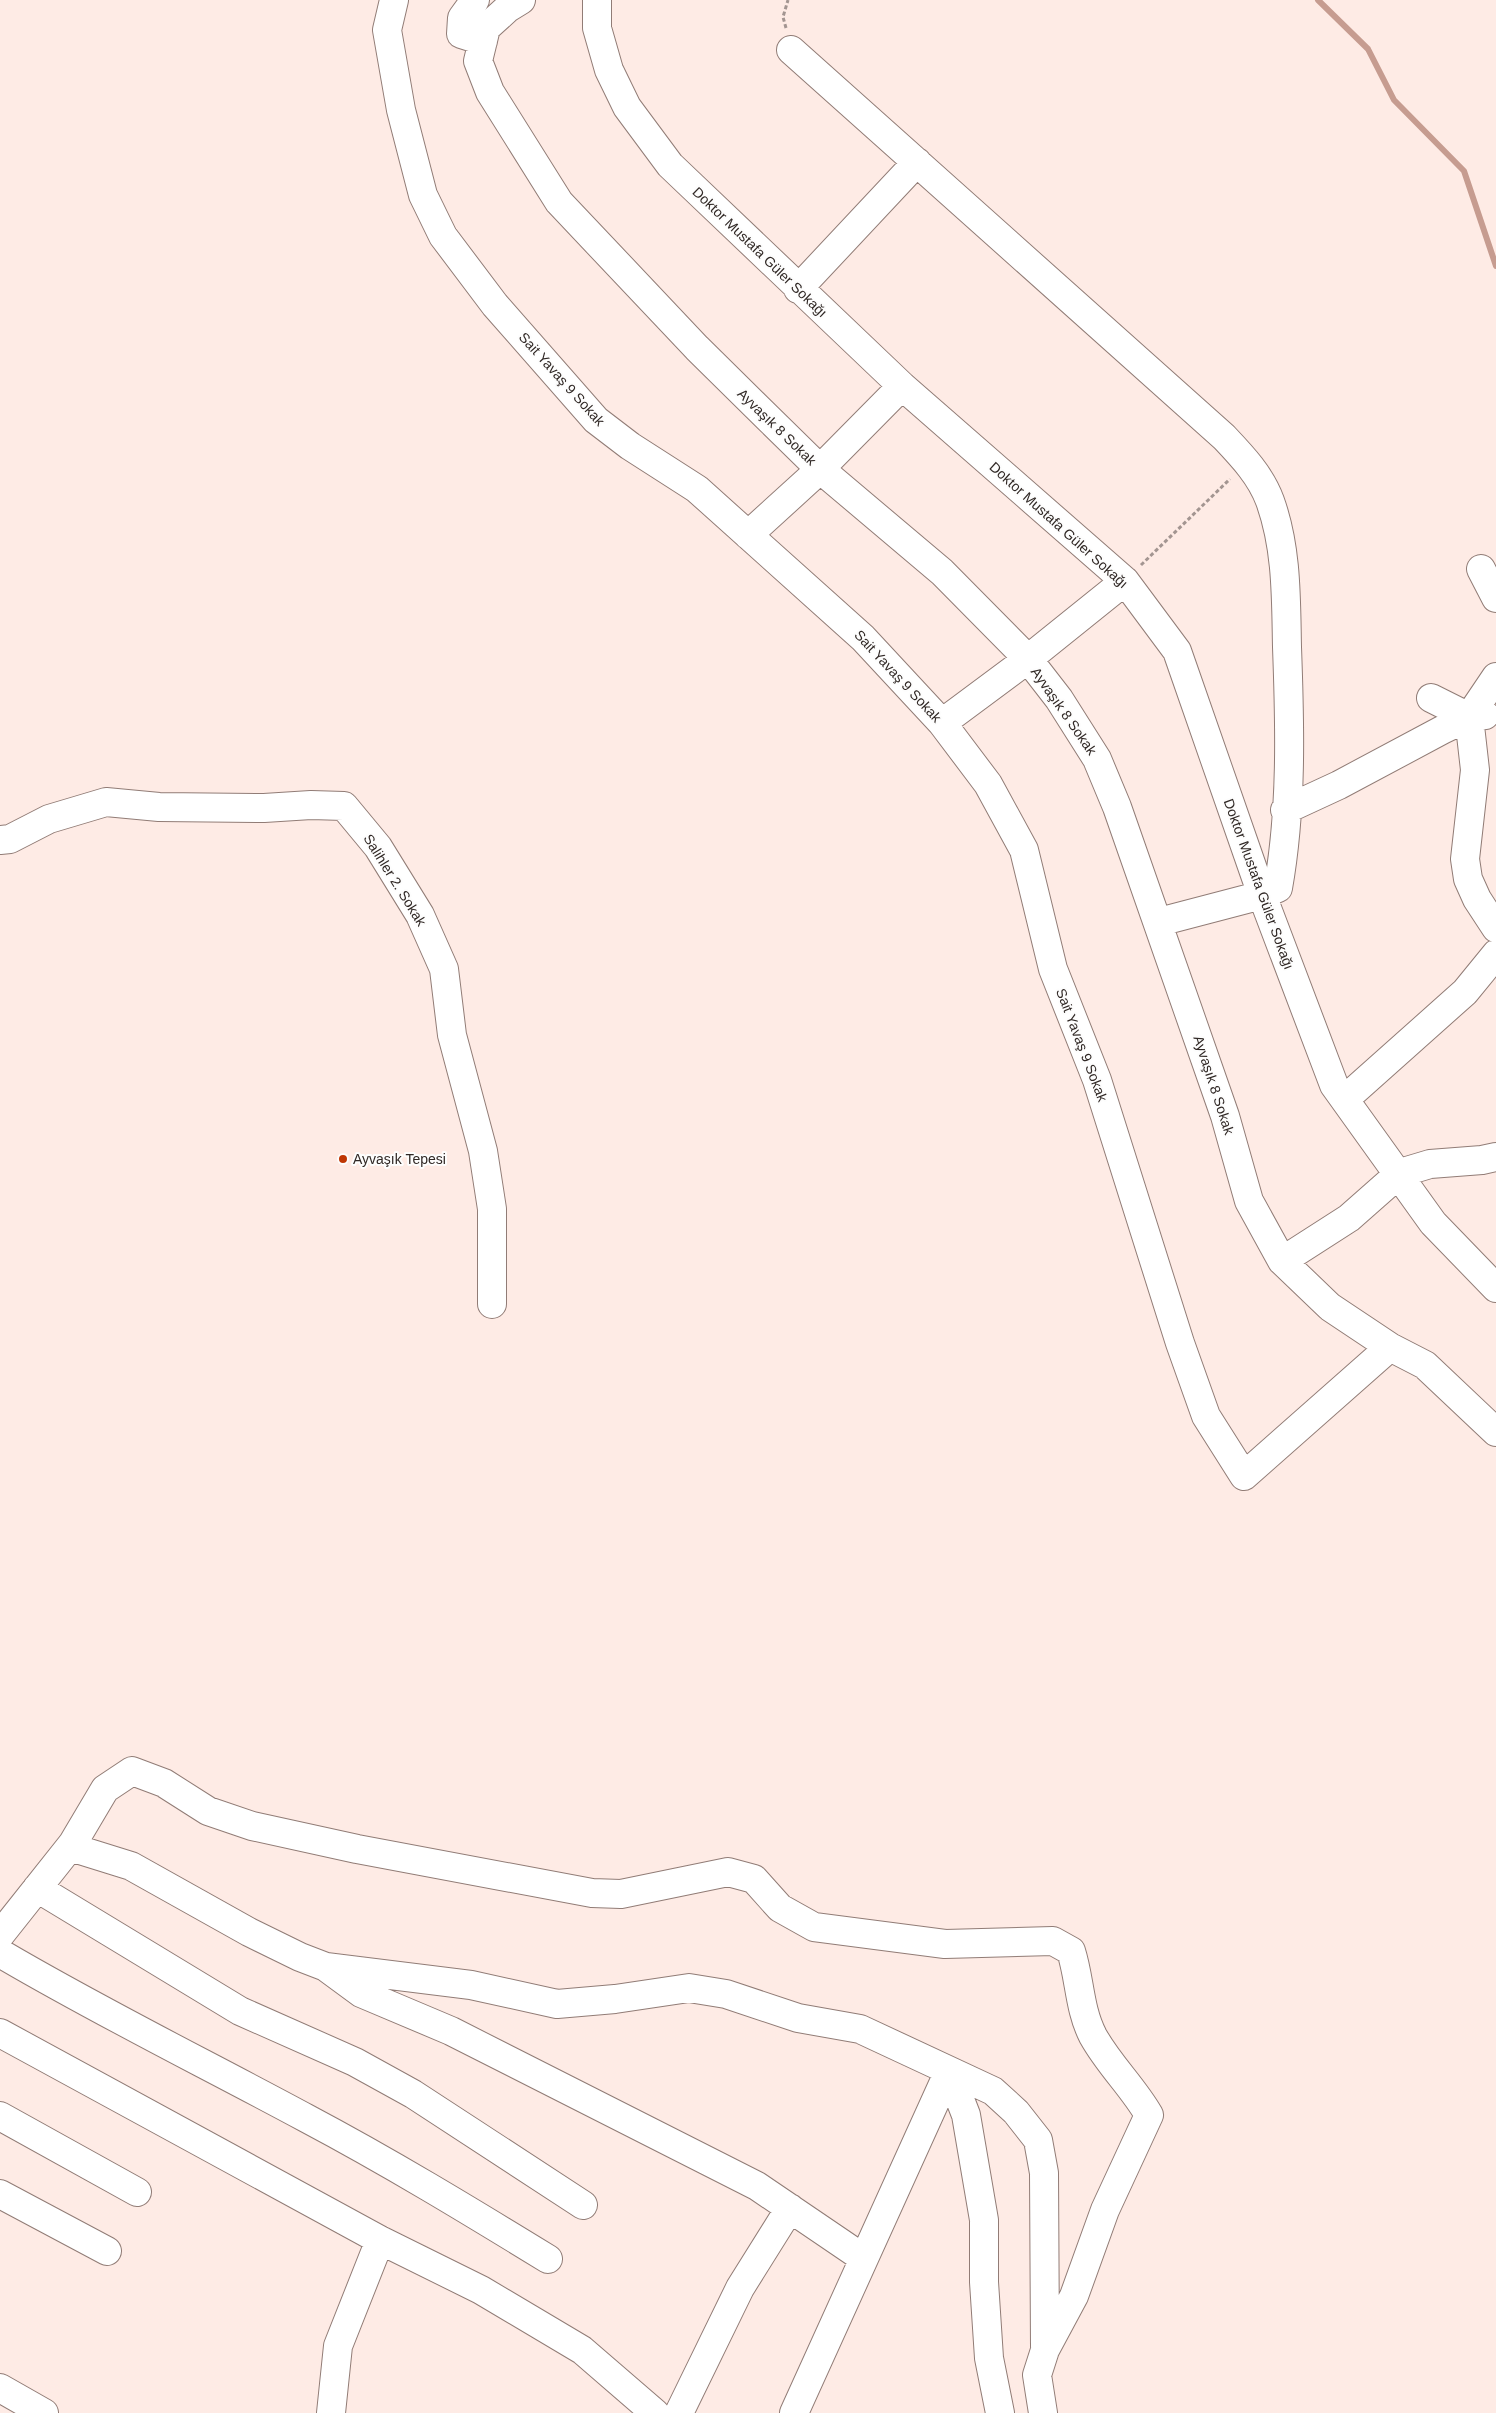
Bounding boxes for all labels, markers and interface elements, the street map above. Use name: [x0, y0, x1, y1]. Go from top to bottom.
street label: Doktor Mustafa Güler Sokağı: [690, 184, 830, 320]
street label: Sait Yavaş 9 Sokak: [516, 329, 609, 430]
street label: Ayvaşık 8 Sokak: [734, 385, 820, 469]
street label: Doktor Mustafa Güler Sokağı: [987, 459, 1131, 591]
street label: Sait Yavaş 9 Sokak: [851, 627, 945, 726]
street label: Ayvaşık 8 Sokak: [1028, 664, 1101, 759]
street label: Doktor Mustafa Güler Sokağı: [1221, 796, 1297, 972]
street label: Salihler 2. Sokak: [360, 831, 430, 930]
street label: Sait Yavaş 9 Sokak: [1053, 986, 1111, 1105]
street label: Ayvaşık 8 Sokak: [1190, 1033, 1238, 1138]
place label: Ayvaşık Tepesi: [353, 1151, 446, 1167]
marker: Ayvaşık Tepesi: [337, 1153, 349, 1165]

